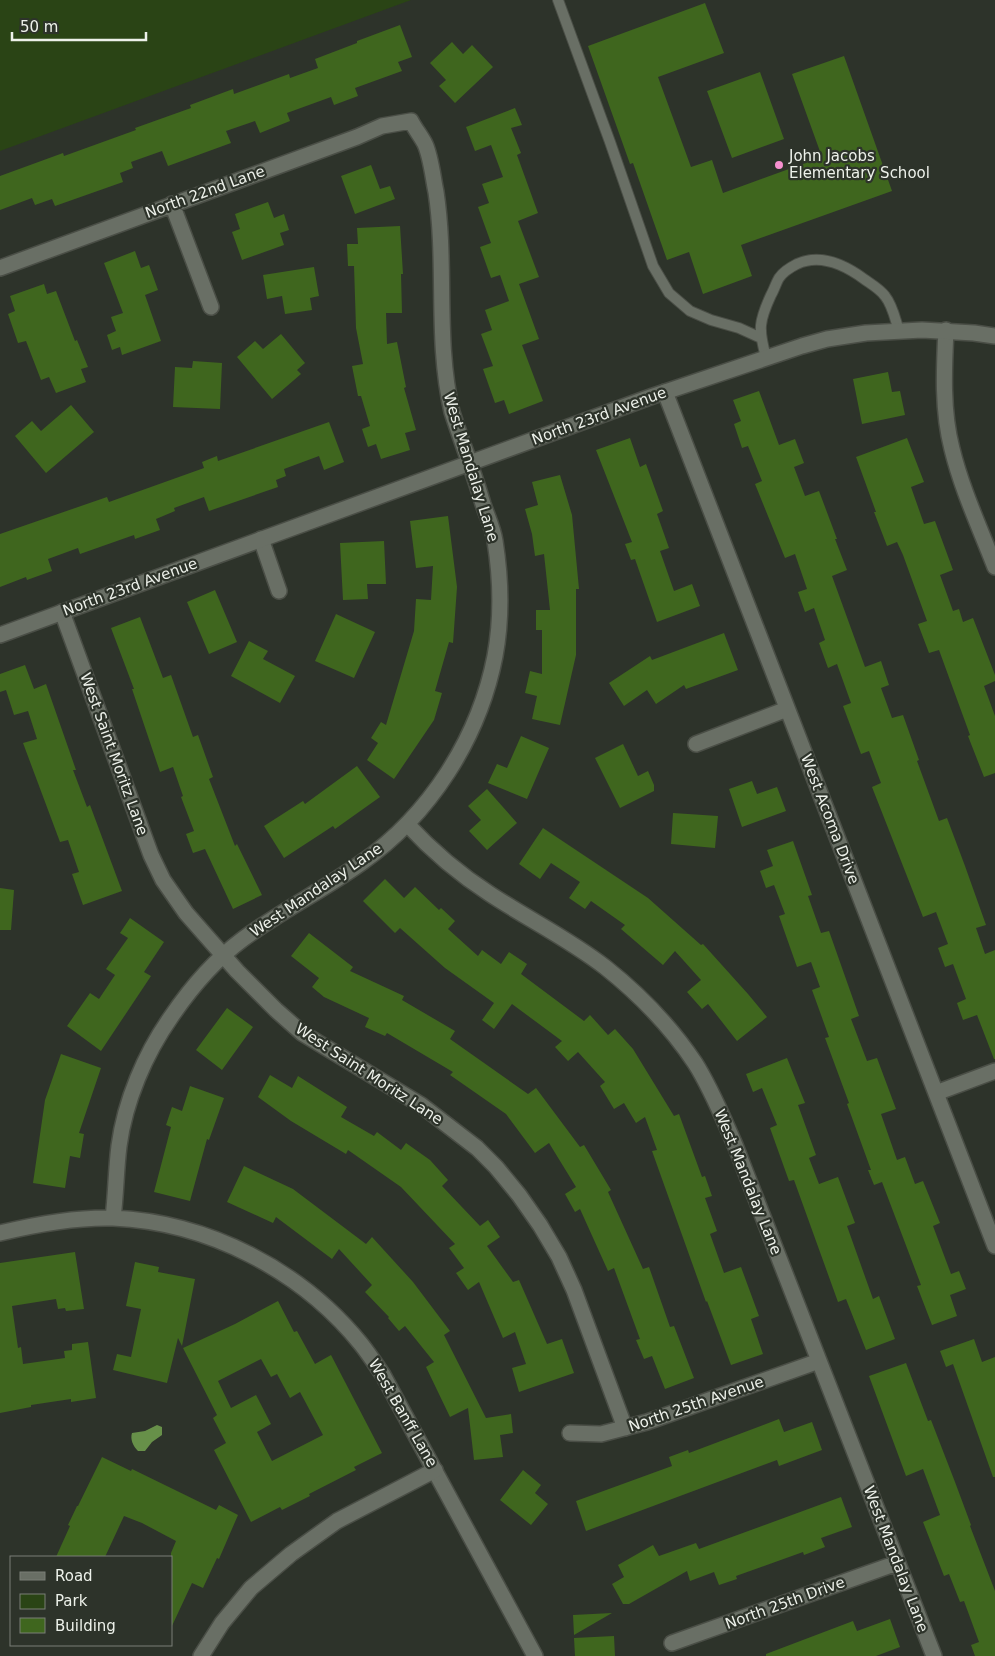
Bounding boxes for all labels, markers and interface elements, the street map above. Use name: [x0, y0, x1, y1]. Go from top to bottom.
scale bar: [12, 10, 146, 42]
text: 50 m: [20, 18, 58, 36]
place label: John Jacobs Elementary School: [788, 147, 930, 182]
marker: John Jacobs Elementary School: [773, 159, 785, 171]
street label: North 22nd Lane: [143, 162, 267, 222]
street label: North 23rd Avenue: [529, 383, 669, 449]
street label: West Mandalay Lane: [440, 390, 502, 544]
street label: North 23rd Avenue: [60, 554, 200, 620]
street label: West Saint Moritz Lane: [76, 670, 152, 838]
street label: West Acoma Drive: [797, 752, 863, 886]
street label: West Mandalay Lane: [247, 839, 385, 941]
street label: West Saint Moritz Lane: [292, 1020, 446, 1128]
street label: West Mandalay Lane: [711, 1107, 785, 1257]
street label: West Banff Lane: [365, 1356, 441, 1470]
street label: North 25th Avenue: [626, 1372, 766, 1436]
street label: West Mandalay Lane: [860, 1483, 932, 1635]
legend: [10, 1556, 172, 1646]
text: Road: [55, 1567, 93, 1585]
street label: North 25th Drive: [723, 1573, 847, 1633]
text: Park: [55, 1592, 88, 1610]
text: Building: [55, 1617, 116, 1635]

